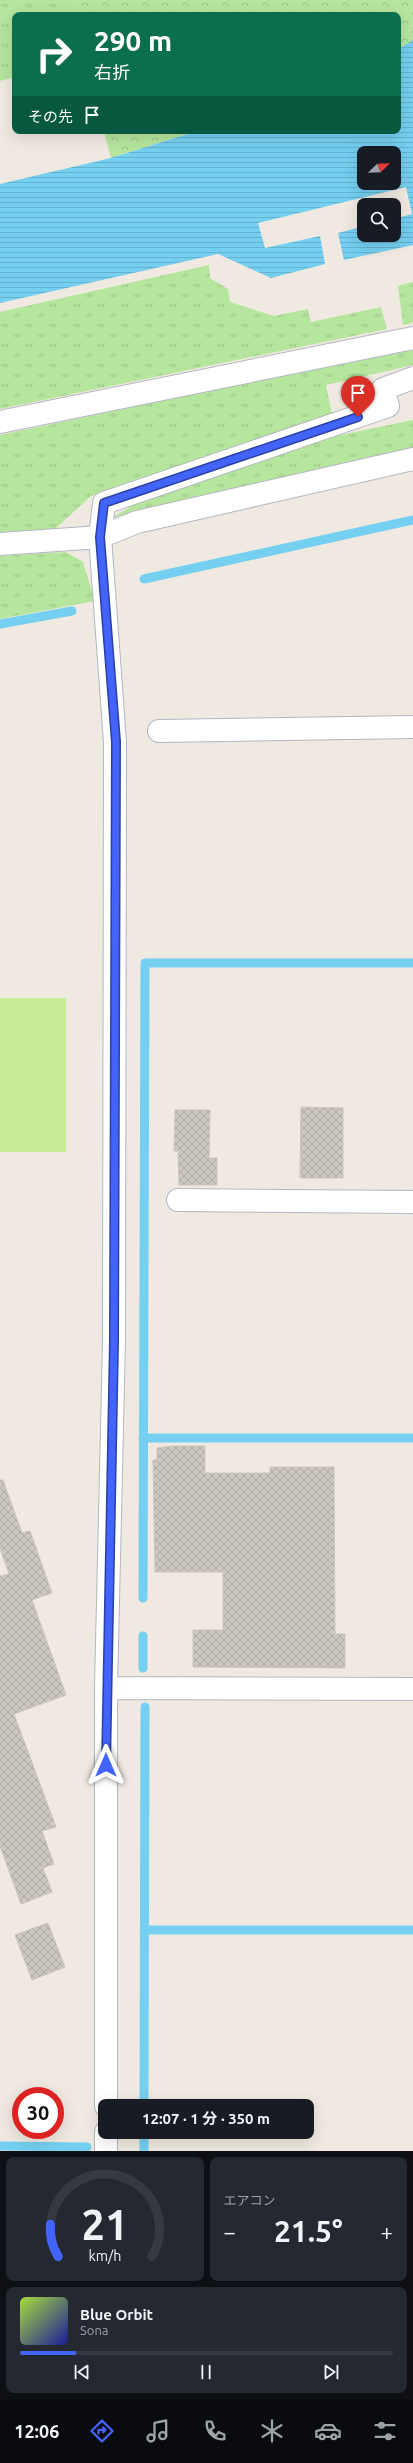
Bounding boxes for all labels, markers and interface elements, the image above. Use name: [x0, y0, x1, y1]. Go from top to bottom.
text: 290 m: [94, 25, 172, 56]
icon: right: [28, 28, 80, 80]
text: 右折: [94, 62, 130, 82]
icon: arrive: [81, 104, 103, 126]
text: その先: [28, 108, 73, 125]
north arrow: [357, 146, 401, 190]
map controls: [357, 146, 401, 242]
button: search: [357, 198, 401, 242]
pin: [341, 376, 375, 417]
icon: arrive: [347, 382, 369, 404]
position arrow: [85, 1744, 127, 1786]
speed limit sign: 30: [12, 2087, 64, 2139]
text: 12:07 · 1 分 · 350 m: [142, 2110, 270, 2127]
text: エアコン: [224, 2193, 276, 2207]
text: 21: [81, 2201, 128, 2248]
text: 21.5°: [274, 2214, 343, 2248]
text: −: [224, 2219, 236, 2244]
text: +: [381, 2219, 393, 2244]
text: km/h: [88, 2248, 121, 2264]
text: Blue Orbit: [80, 2306, 153, 2323]
text: Sona: [80, 2323, 109, 2337]
icon: previous: [71, 2361, 93, 2383]
icon: pause: [195, 2361, 217, 2383]
icon: next: [320, 2361, 342, 2383]
icon: directions: [88, 2417, 116, 2445]
icon: music: [144, 2417, 172, 2445]
icon: phone: [201, 2417, 229, 2445]
icon: climate: [258, 2417, 286, 2445]
icon: car: [314, 2417, 342, 2445]
icon: filters: [371, 2417, 399, 2445]
text: 12:06: [14, 2421, 59, 2441]

